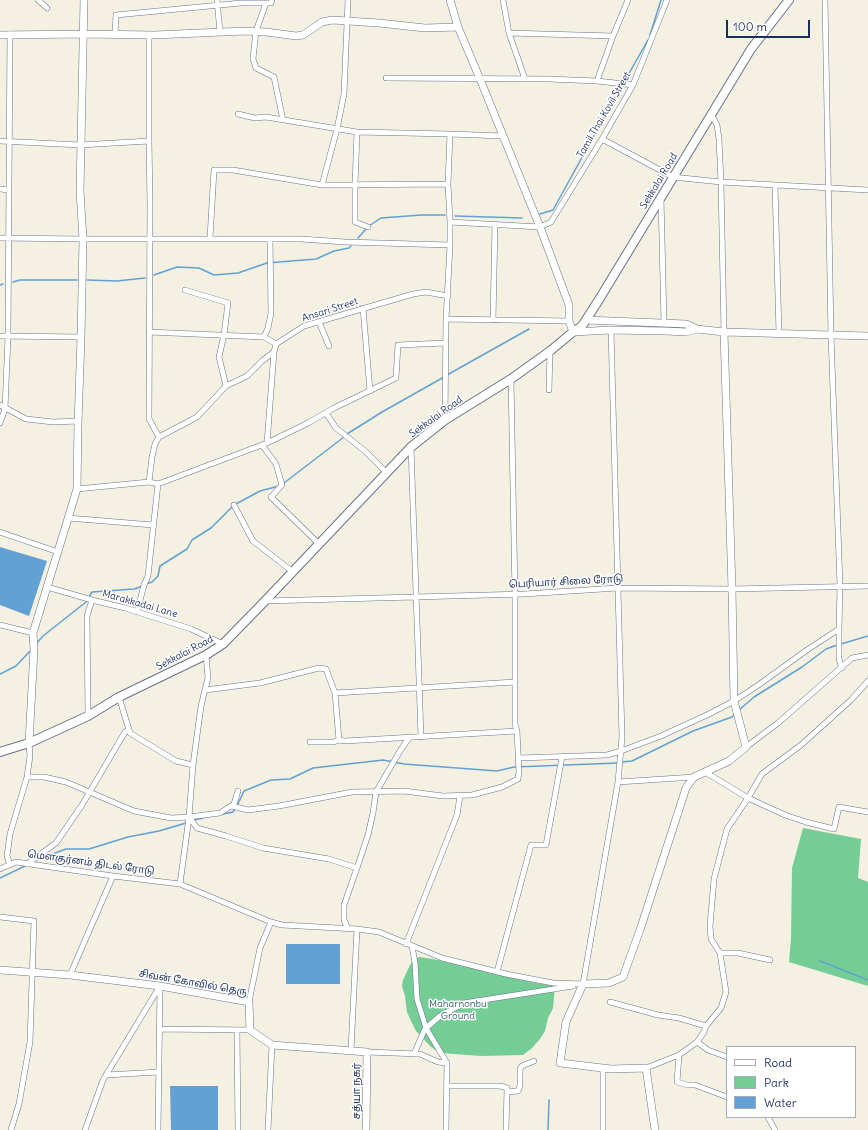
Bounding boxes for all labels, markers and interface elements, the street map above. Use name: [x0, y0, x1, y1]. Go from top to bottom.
scale bar: [728, 12, 812, 38]
text: 100 m: [733, 19, 767, 34]
street label: Tamil Thai Kovil Street: [574, 70, 634, 160]
street label: Sekkalai Road: [638, 151, 680, 211]
street label: Ansari Street: [301, 295, 359, 325]
street label: Sekkalai Road: [407, 394, 465, 440]
street label: பெரியார் சிலை ரோடு: [508, 573, 624, 591]
street label: Marakkadai Lane: [101, 588, 179, 620]
street label: Sekkalai Road: [154, 633, 216, 673]
street label: மௌகுர்னம் திடல் ரோடு: [27, 848, 155, 878]
street label: சிவன் கோவில் தெரு: [138, 968, 248, 998]
park label: Maharnonbu Ground: [429, 998, 487, 1022]
legend: [726, 1046, 856, 1118]
text: Road: [764, 1055, 792, 1070]
street label: சத்யா நகர்: [351, 1063, 363, 1119]
text: Park: [764, 1075, 789, 1090]
text: Water: [764, 1095, 797, 1110]

